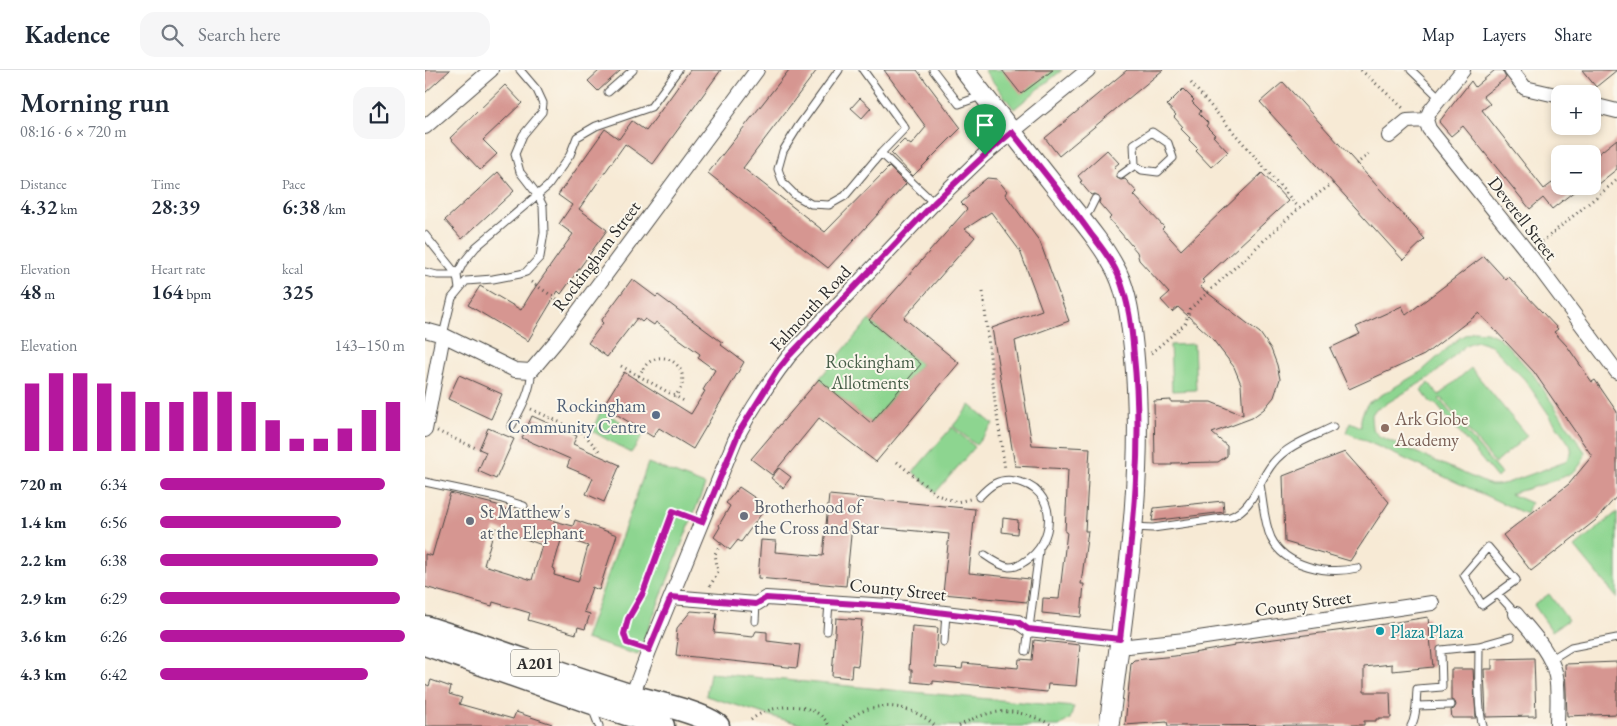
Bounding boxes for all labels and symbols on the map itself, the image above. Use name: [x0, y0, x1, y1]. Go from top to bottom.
pin: [964, 104, 1006, 155]
street label: Deverell Street: [1483, 172, 1563, 265]
street label: Rockingham Street: [547, 196, 645, 316]
street label: Falmouth Road: [764, 260, 856, 356]
park label: Rockingham Allotments: [825, 350, 915, 394]
place label: Rockingham Community Centre: [508, 394, 646, 438]
place label: Ark Globe Academy: [1394, 407, 1468, 451]
marker: Rockingham Community Centre: [650, 409, 662, 421]
marker: Ark Globe Academy: [1379, 422, 1391, 434]
place label: Brotherhood of the Cross and Star: [754, 495, 879, 539]
place label: St Matthew's at the Elephant: [480, 500, 584, 544]
marker: Brotherhood of the Cross and Star: [738, 510, 750, 522]
marker: St Matthew's at the Elephant: [464, 515, 476, 527]
street label: County Street: [848, 572, 948, 606]
street label: County Street: [1253, 585, 1353, 621]
place label: Plaza Plaza: [1390, 620, 1465, 643]
marker: Plaza Plaza: [1374, 625, 1386, 637]
road number: A201: [511, 650, 559, 676]

